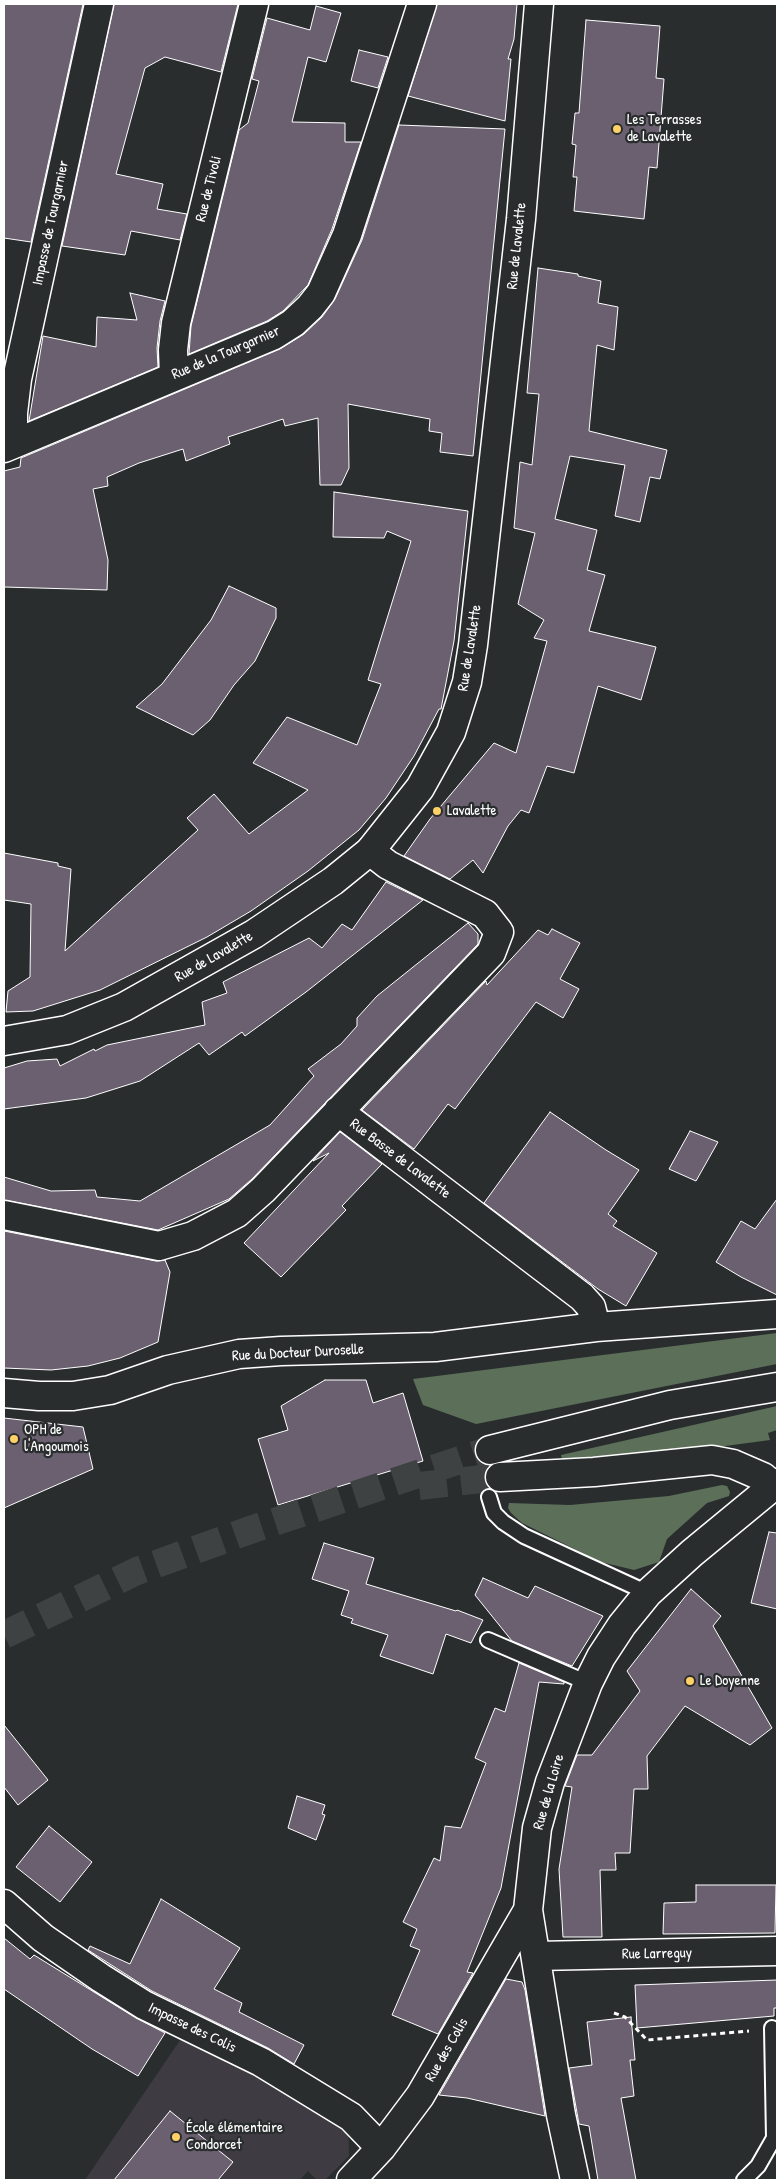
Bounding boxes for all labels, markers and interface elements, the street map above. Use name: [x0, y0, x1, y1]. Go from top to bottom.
place label: Les Terrasses de Lavalette: [627, 111, 701, 146]
marker: Les Terrasses de Lavalette: [611, 123, 623, 135]
street label: Rue de Tivoli: [192, 154, 226, 224]
street label: Impasse de Tourgarnier: [29, 159, 73, 287]
street label: Rue de Lavalette: [503, 202, 531, 290]
street label: Rue de la Tourgarnier: [169, 322, 283, 384]
street label: Rue de Lavalette: [454, 604, 486, 692]
place label: Lavalette: [447, 802, 497, 820]
marker: Lavalette: [431, 805, 443, 817]
street label: Rue de Lavalette: [172, 927, 256, 987]
street label: Rue Basse de Lavalette: [346, 1115, 454, 1203]
street label: Rue du Docteur Duroselle: [232, 1341, 364, 1365]
place label: OPH de l'Angoumois: [24, 1421, 89, 1456]
marker: OPH de l'Angoumois: [8, 1433, 20, 1445]
place label: Le Doyenne: [700, 1672, 760, 1690]
marker: Le Doyenne: [684, 1675, 696, 1687]
street label: Rue de la Loire: [530, 1752, 568, 1832]
street label: Rue Larreguy: [622, 1944, 692, 1964]
street label: Impasse des Colis: [145, 1999, 239, 2057]
street label: Rue des Colis: [422, 2015, 472, 2085]
place label: École élémentaire Condorcet: [186, 2119, 283, 2154]
marker: École élémentaire Condorcet: [170, 2131, 182, 2143]

